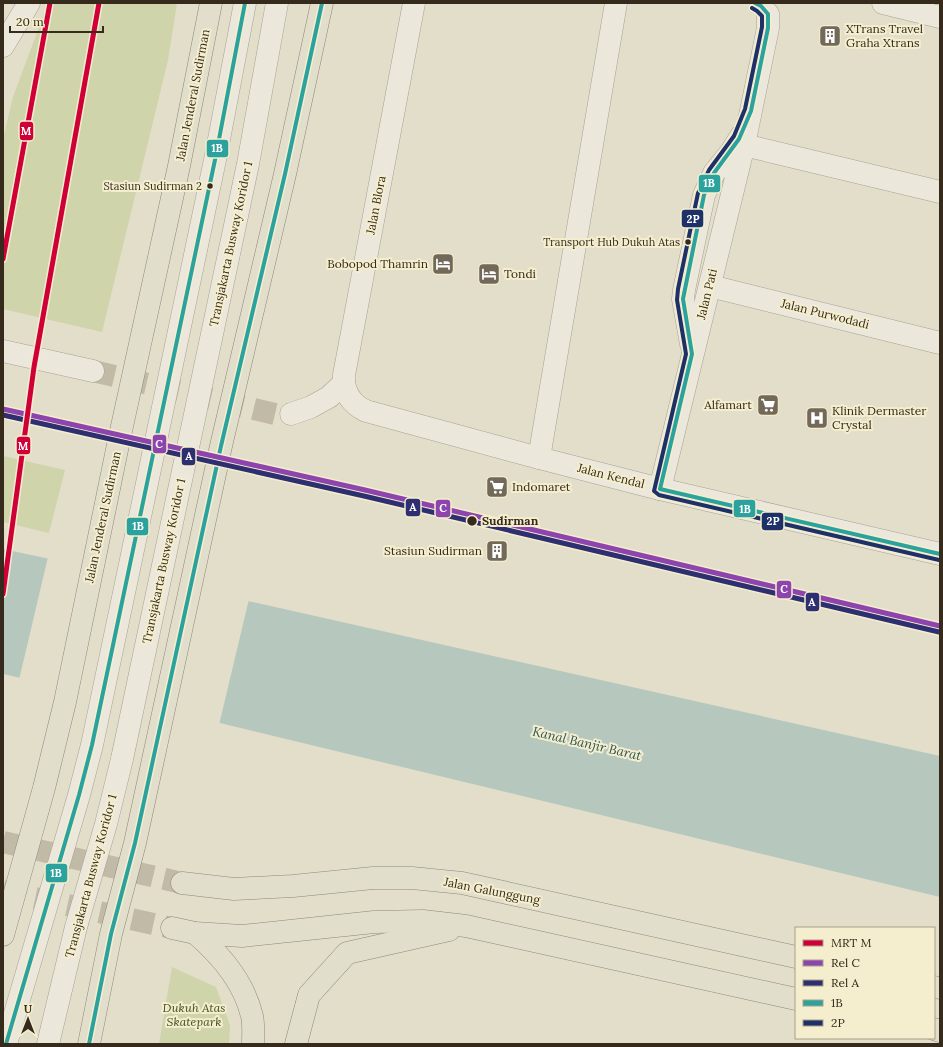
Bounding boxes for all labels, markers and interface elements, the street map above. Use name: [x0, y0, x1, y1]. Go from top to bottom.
scale bar: [10, 8, 103, 34]
text: 20 m: [16, 14, 44, 29]
place label: XTrans Travel Graha Xtrans: [846, 21, 923, 50]
building icon: XTrans Travel Graha Xtrans: [817, 23, 843, 49]
street label: Jalan Jenderal Sudirman: [172, 28, 213, 163]
line badge: M: [19, 121, 34, 141]
text: M: [21, 124, 32, 138]
line badge: 1B: [206, 139, 229, 158]
text: 1B: [211, 141, 223, 155]
street label: Transjakarta Busway Koridor 1: [206, 160, 255, 328]
street label: Jalan Blora: [362, 174, 389, 236]
line badge: 1B: [698, 174, 721, 193]
text: 1B: [703, 176, 715, 190]
place label: Stasiun Sudirman 2: [103, 179, 202, 193]
marker: Stasiun Sudirman 2: [205, 181, 215, 191]
line badge: 2P: [681, 209, 704, 228]
text: 2P: [687, 212, 699, 226]
place label: Transport Hub Dukuh Atas: [543, 235, 680, 249]
marker: Transport Hub Dukuh Atas: [683, 237, 693, 247]
hotel icon: Bobopod Thamrin: [430, 251, 456, 277]
place label: Bobopod Thamrin: [327, 256, 428, 271]
hotel icon: Tondi: [476, 261, 502, 287]
place label: Tondi: [504, 266, 536, 281]
street label: Jalan Pati: [693, 267, 720, 322]
street label: Jalan Purwodadi: [778, 295, 871, 332]
supermarket icon: Alfamart: [755, 392, 781, 418]
place label: Alfamart: [703, 397, 752, 412]
place label: Klinik Dermaster Crystal: [832, 403, 927, 432]
hospital icon: Klinik Dermaster Crystal: [804, 405, 830, 431]
line badge: C: [152, 434, 167, 454]
line badge: M: [16, 436, 31, 455]
text: C: [155, 437, 163, 451]
text: M: [18, 439, 29, 453]
line badge: A: [181, 447, 196, 466]
text: A: [185, 449, 193, 463]
street label: Jalan Jenderal Sudirman: [81, 450, 124, 585]
street label: Jalan Kendal: [575, 460, 646, 491]
supermarket icon: Indomaret: [484, 474, 510, 500]
street label: Transjakarta Busway Koridor 1: [139, 477, 188, 645]
place label: Indomaret: [512, 479, 571, 494]
line badge: A: [405, 498, 421, 517]
line badge: C: [435, 499, 451, 518]
line badge: 1B: [733, 499, 756, 518]
text: A: [409, 500, 417, 514]
text: C: [439, 501, 447, 515]
text: 1B: [739, 502, 751, 516]
line badge: 2P: [761, 512, 784, 531]
place label: Sudirman: [482, 513, 539, 528]
marker: Sudirman: [465, 514, 479, 528]
text: 2P: [767, 514, 779, 528]
line badge: 1B: [126, 517, 149, 536]
text: 1B: [132, 519, 144, 533]
building icon: Stasiun Sudirman: [484, 538, 510, 564]
place label: Stasiun Sudirman: [384, 543, 482, 558]
line badge: C: [776, 580, 792, 599]
text: C: [780, 582, 788, 596]
line badge: A: [805, 592, 820, 612]
text: A: [808, 595, 816, 609]
water label: Kanal Banjir Barat: [531, 723, 643, 764]
street label: Transjakarta Busway Koridor 1: [61, 793, 120, 959]
line badge: 1B: [45, 863, 68, 883]
text: 1B: [50, 866, 62, 880]
street label: Jalan Galunggung: [442, 874, 542, 907]
legend: [795, 927, 935, 1039]
text: MRT M: [831, 935, 871, 950]
text: Rel C: [831, 955, 860, 970]
text: Rel A: [831, 975, 859, 990]
text: 1B: [831, 995, 843, 1010]
north arrow: [8, 999, 48, 1039]
park label: Dukuh Atas Skatepark: [163, 1000, 225, 1029]
text: U: [24, 1002, 33, 1016]
text: 2P: [831, 1015, 845, 1030]

